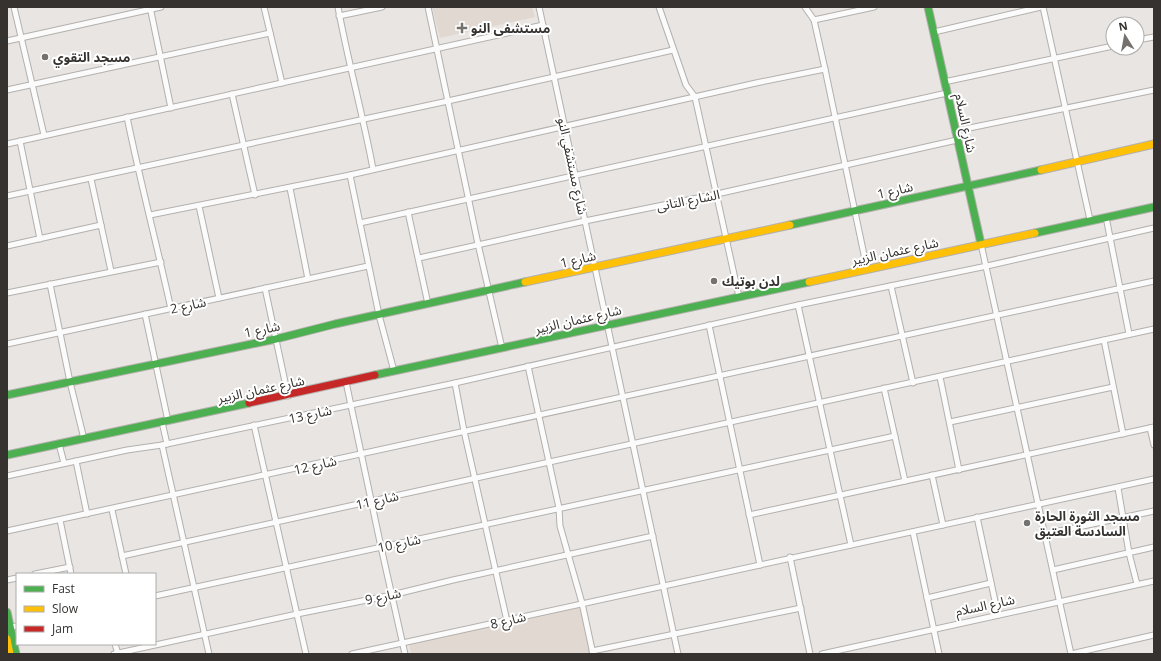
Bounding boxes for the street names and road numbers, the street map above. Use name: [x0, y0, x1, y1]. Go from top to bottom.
street label: شارع السلام: [949, 92, 981, 155]
street label: شارع مستشفي النو: [552, 116, 592, 217]
street label: شارع 1: [875, 177, 915, 205]
street label: الشارع التانى: [655, 185, 722, 217]
street label: شارع عثمان الزبير: [849, 233, 941, 271]
street label: شارع 1: [558, 246, 598, 274]
street label: شارع 2: [168, 292, 208, 320]
street label: شارع عثمان الزبير: [532, 300, 624, 340]
street label: شارع 1: [242, 316, 282, 344]
street label: شارع عثمان الزبير: [215, 371, 307, 409]
street label: شارع 13: [287, 401, 334, 429]
street label: شارع 12: [292, 451, 339, 481]
street label: شارع 11: [354, 486, 401, 516]
street label: شارع 10: [376, 530, 423, 558]
street label: شارع 9: [363, 583, 403, 611]
street label: شارع السلام: [954, 590, 1017, 622]
street label: شارع 8: [488, 607, 528, 635]

